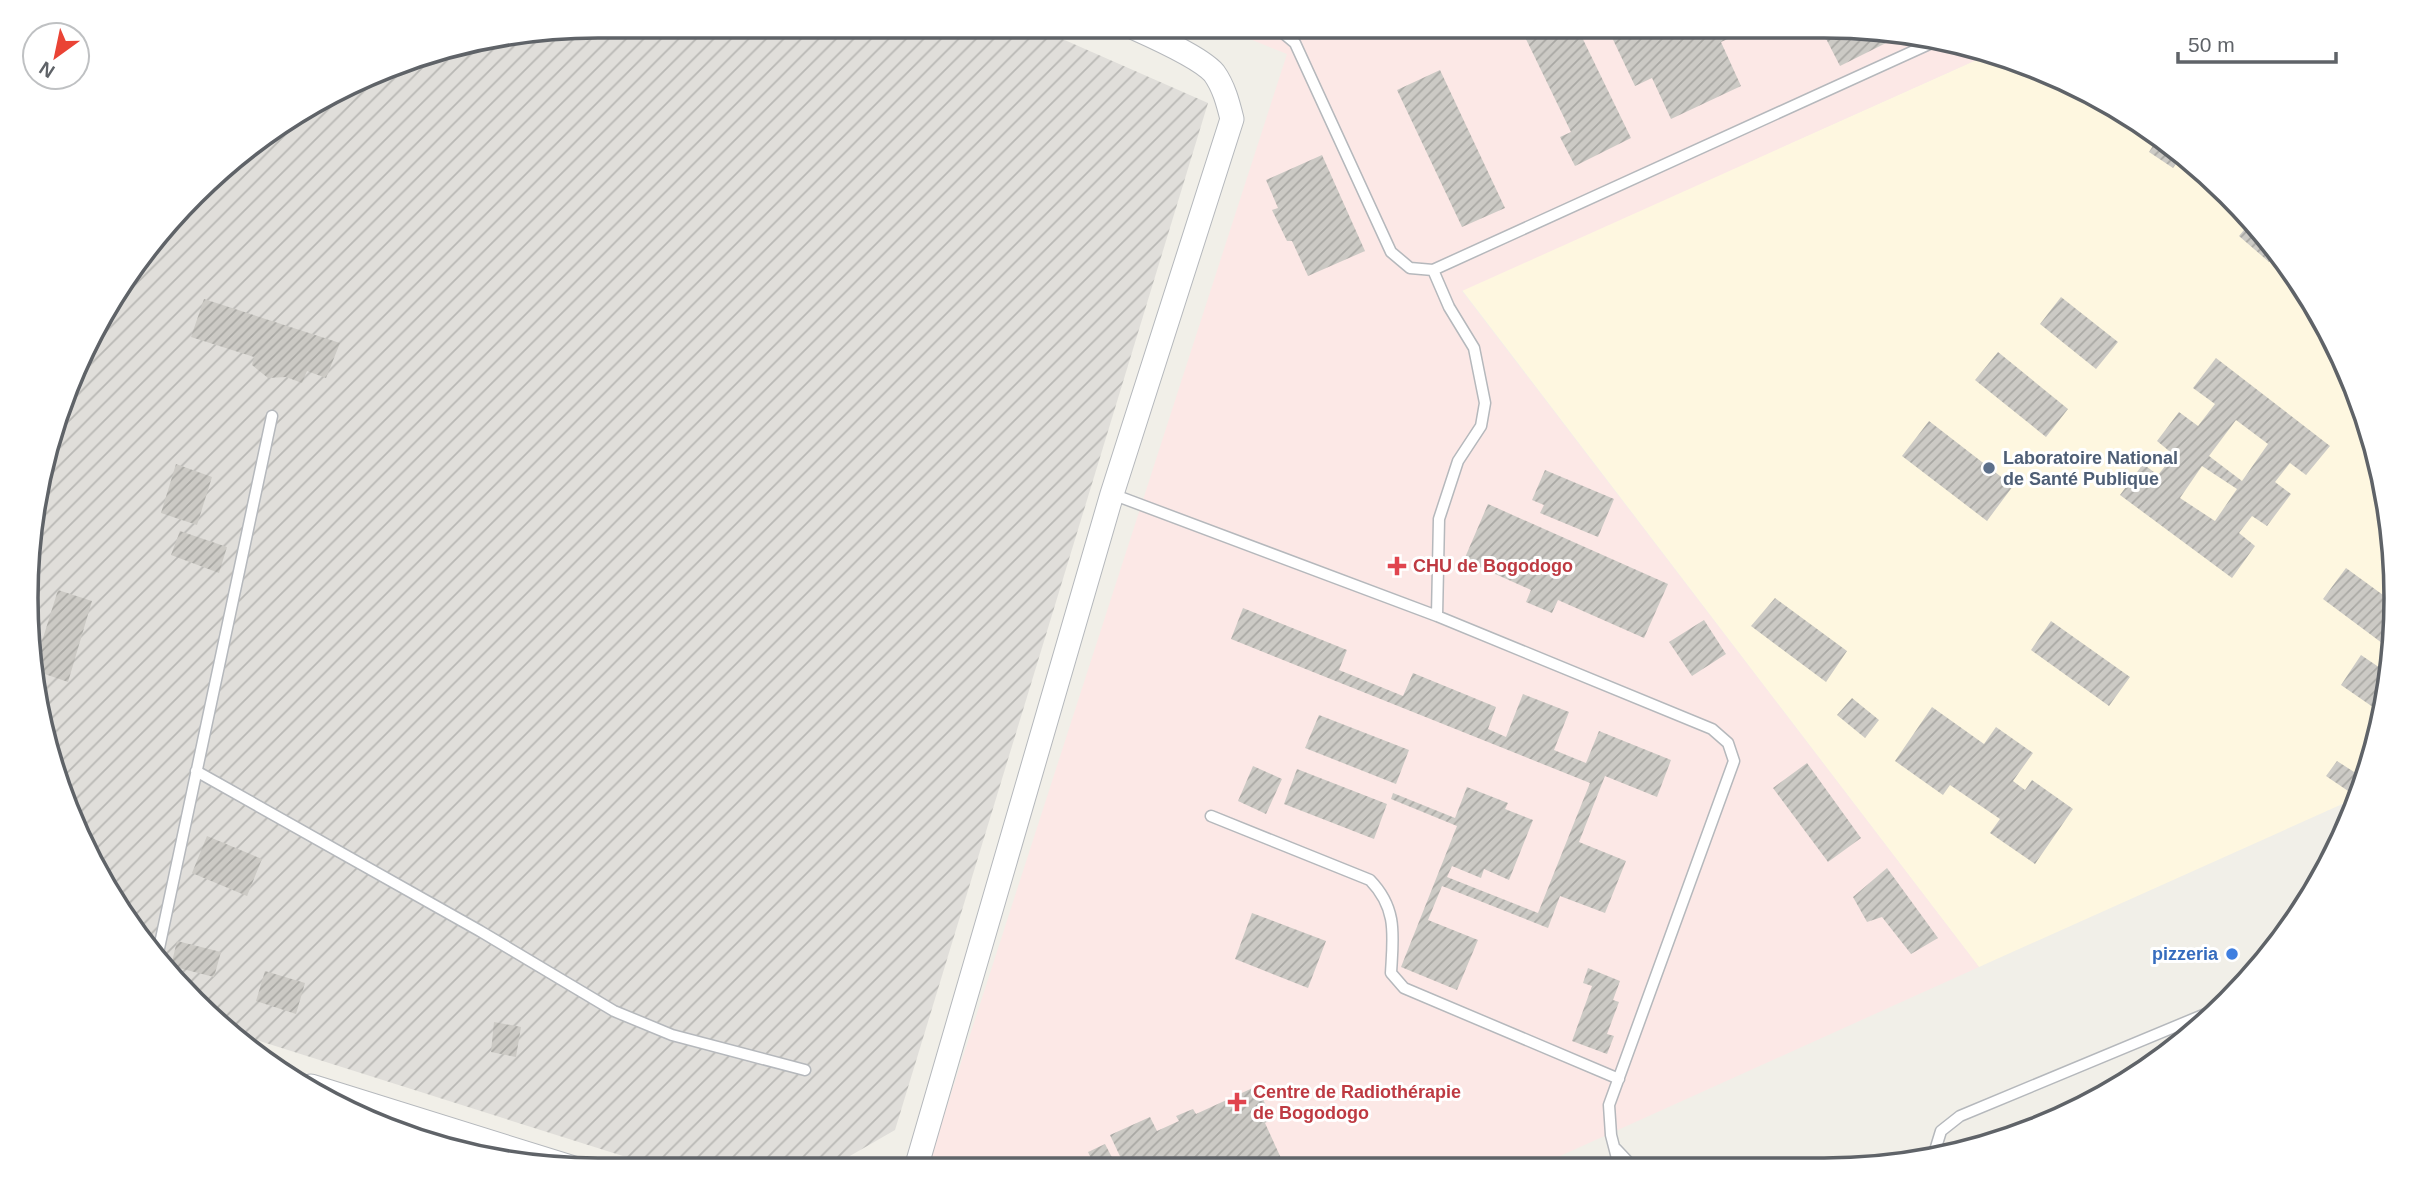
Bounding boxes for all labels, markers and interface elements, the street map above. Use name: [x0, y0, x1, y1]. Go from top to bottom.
north arrow: [21, 21, 91, 91]
scale bar: [2178, 21, 2336, 65]
text: 50 m: [2188, 33, 2235, 56]
text: N: [36, 57, 58, 82]
place label: Laboratoire National de Santé Publique: [2003, 448, 2178, 489]
marker: Laboratoire National de Santé Publique: [1981, 460, 1997, 476]
marker: CHU de Bogodogo: [1387, 556, 1407, 576]
place label: CHU de Bogodogo: [1413, 556, 1573, 576]
place label: pizzeria: [2152, 944, 2219, 964]
marker: pizzeria: [2224, 946, 2240, 962]
place label: Centre de Radiothérapie de Bogodogo: [1253, 1082, 1461, 1123]
marker: Centre de Radiothérapie de Bogodogo: [1227, 1092, 1247, 1112]

